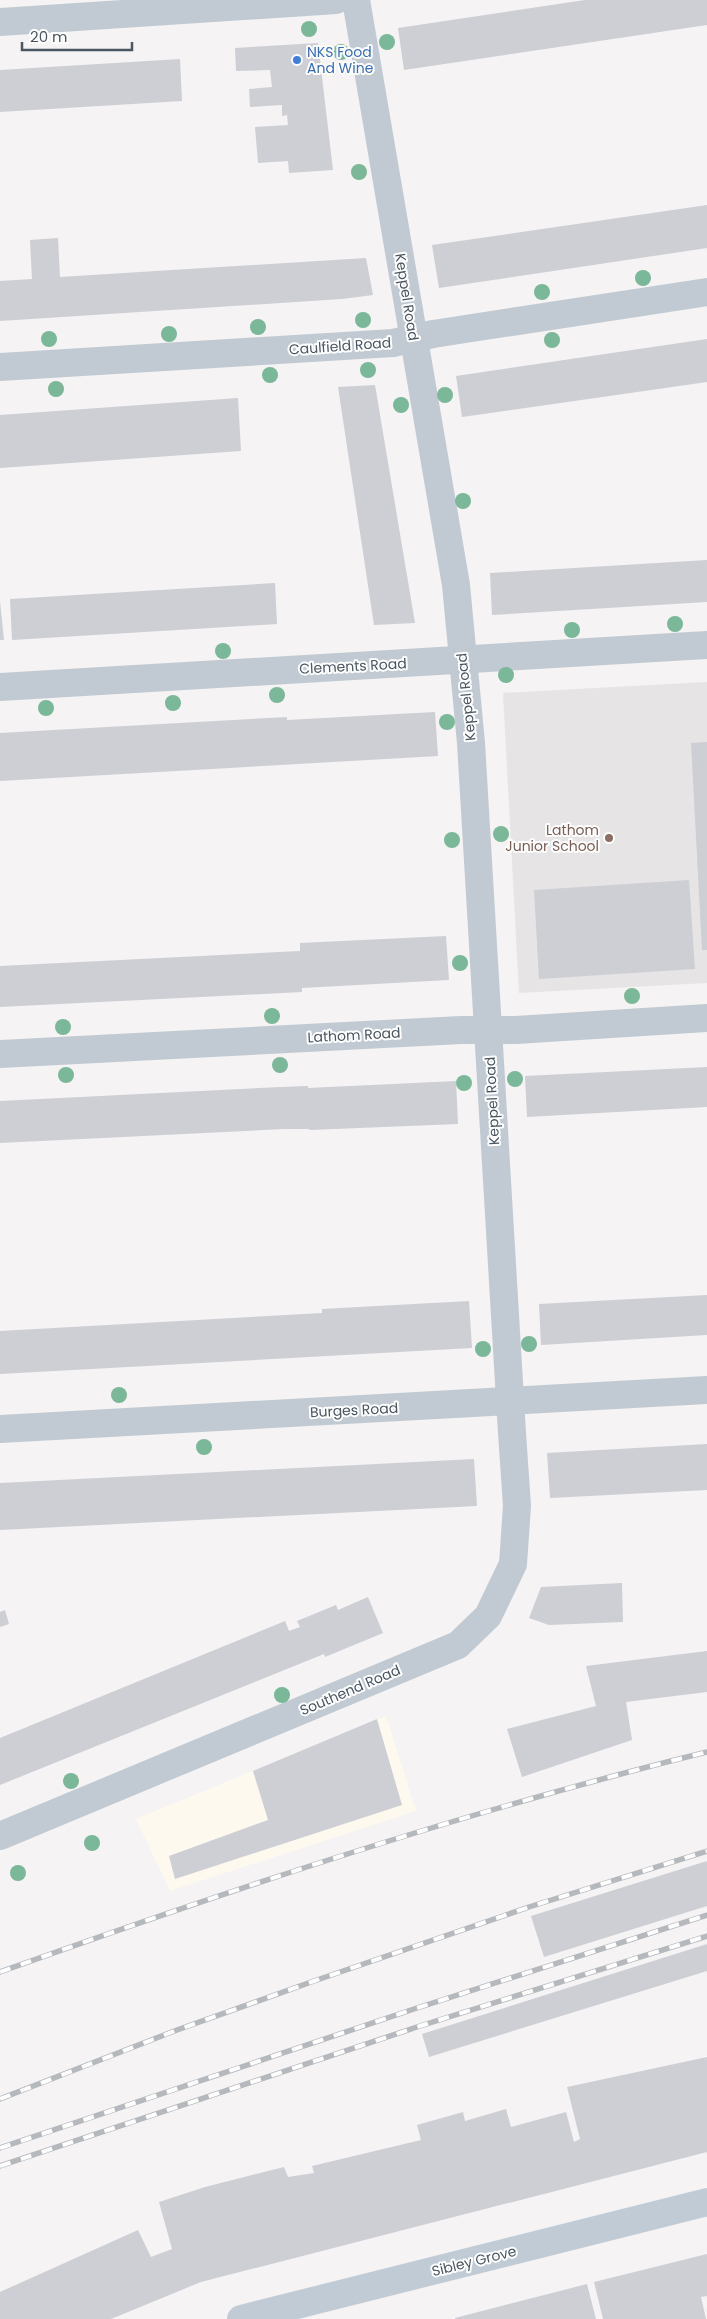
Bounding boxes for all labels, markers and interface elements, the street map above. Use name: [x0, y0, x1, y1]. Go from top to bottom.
scale bar: [22, 20, 132, 52]
text: 20 m: [30, 26, 68, 47]
place label: NKS Food And Wine: [307, 42, 374, 78]
marker: NKS Food And Wine: [291, 54, 303, 66]
street label: Keppel Road: [390, 252, 424, 342]
street label: Caulfield Road: [288, 332, 392, 360]
street label: Keppel Road: [451, 652, 481, 742]
street label: Clements Road: [299, 653, 407, 679]
place label: Lathom Junior School: [505, 820, 599, 856]
marker: Lathom Junior School: [603, 832, 615, 844]
street label: Lathom Road: [307, 1023, 401, 1047]
street label: Keppel Road: [480, 1056, 504, 1146]
street label: Burges Road: [309, 1398, 399, 1422]
street label: Southend Road: [297, 1660, 403, 1720]
street label: Sibley Grove: [430, 2241, 519, 2281]

